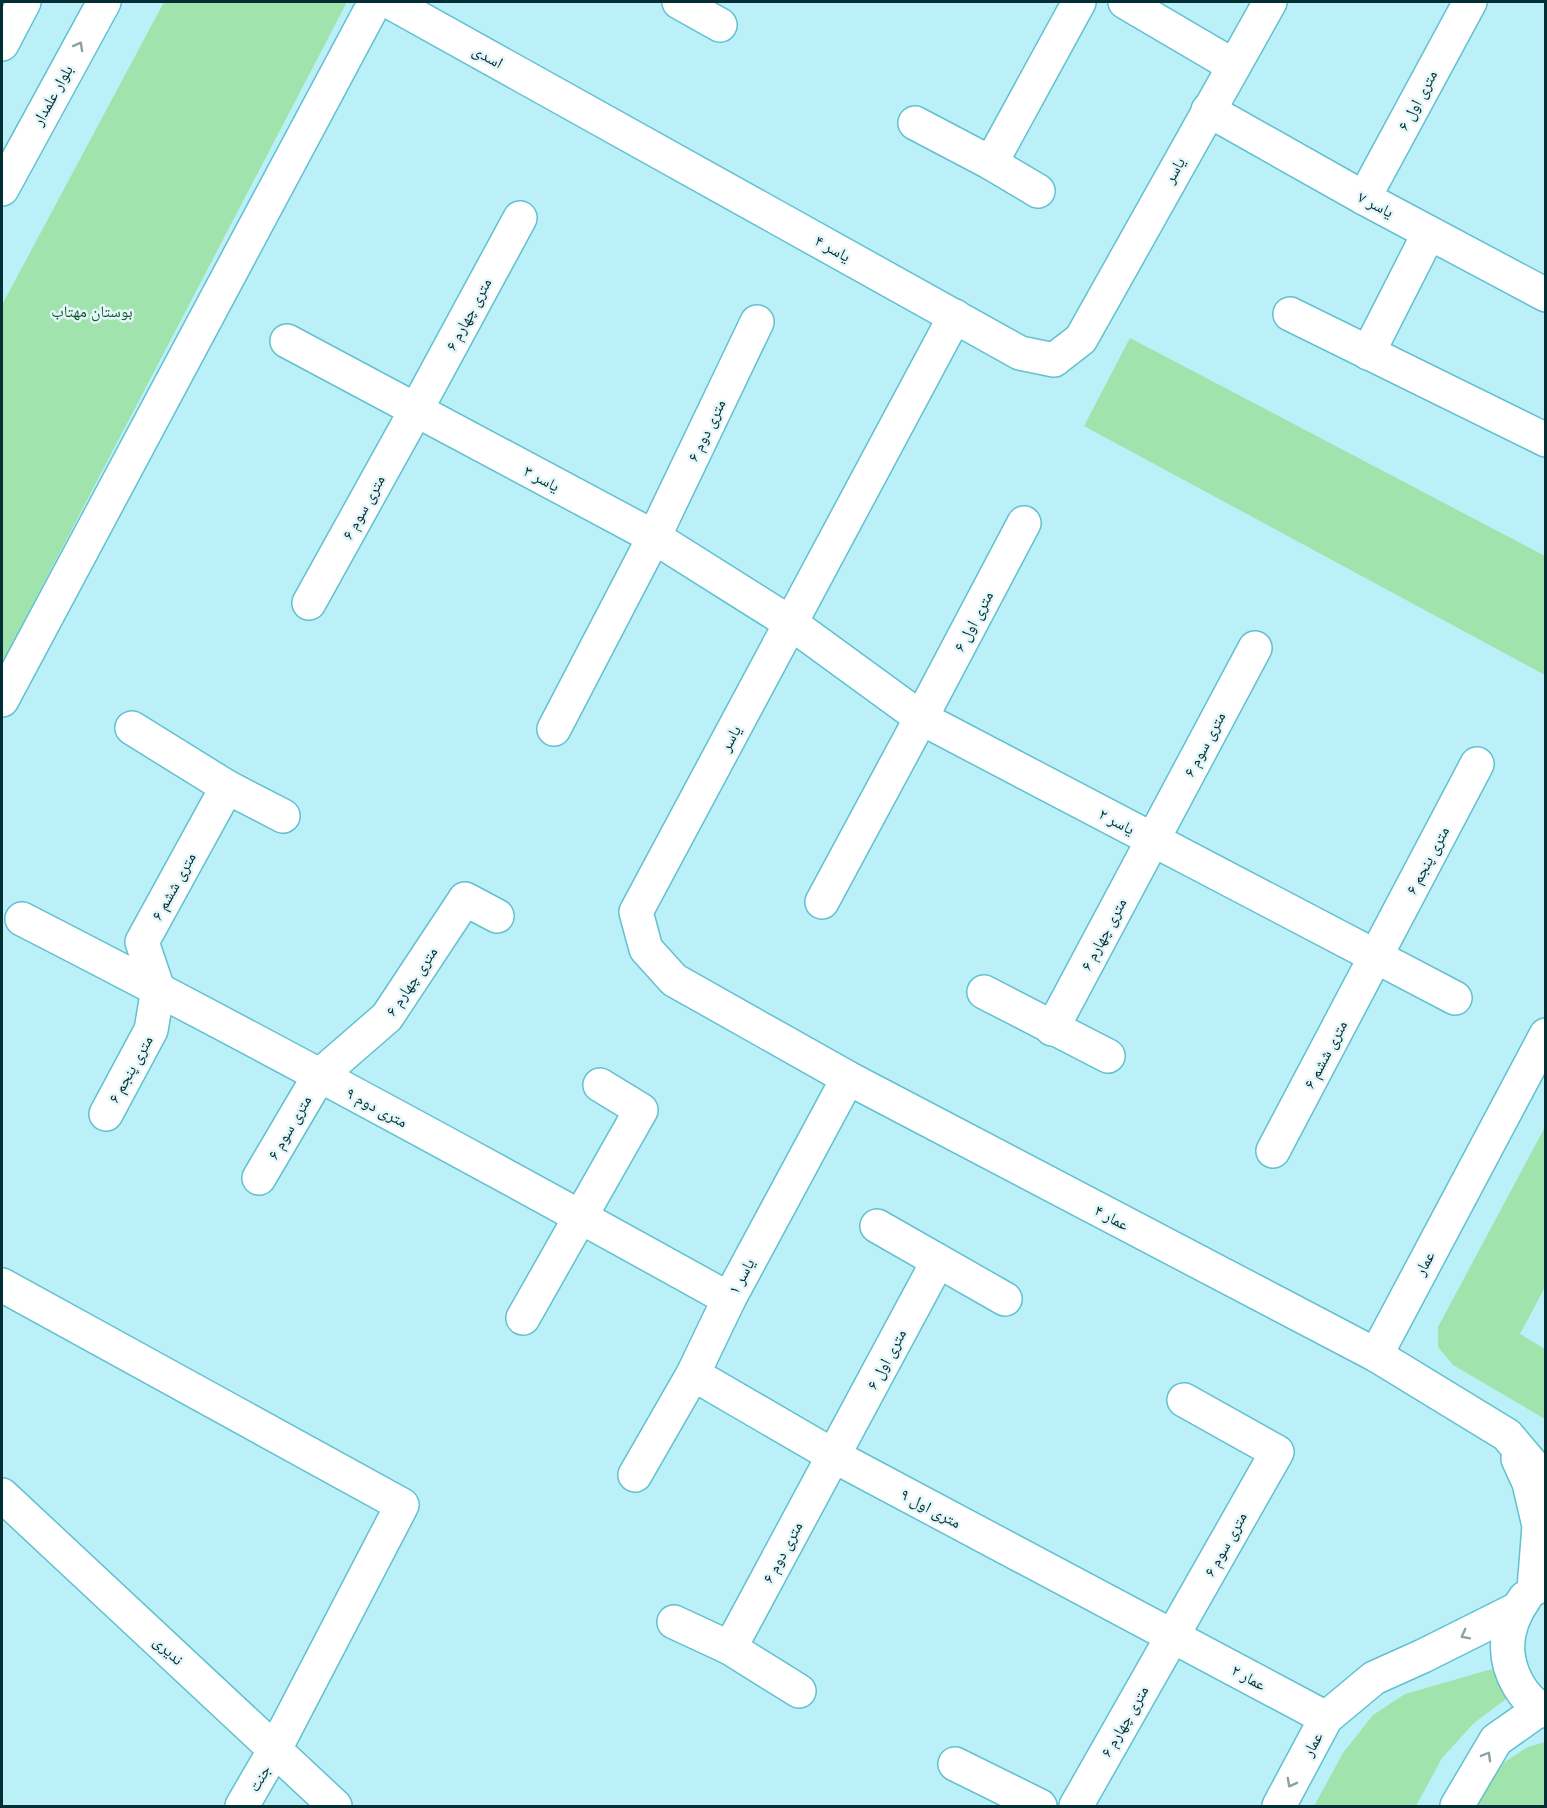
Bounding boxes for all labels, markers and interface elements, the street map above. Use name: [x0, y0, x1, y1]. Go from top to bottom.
street label: اسدی: [469, 39, 507, 73]
one-way arrow: [72, 41, 83, 52]
street label: بلوار علمدار: [26, 61, 78, 130]
street label: ۶ متری اول: [1392, 66, 1442, 134]
street label: یاسر: [1157, 153, 1190, 188]
street label: یاسر ۷: [1354, 185, 1398, 223]
street label: یاسر ۴: [811, 229, 855, 267]
street label: ۶ متری چهارم: [440, 274, 496, 354]
park label: بوستان مهتاب: [51, 300, 133, 322]
street label: ۶ متری دوم: [681, 395, 731, 465]
street label: یاسر ۳: [520, 459, 564, 497]
street label: ۶ متری سوم: [336, 471, 390, 543]
street label: ۶ متری اول: [948, 587, 998, 655]
street label: ۶ متری سوم: [1178, 708, 1230, 780]
street label: یاسر: [714, 721, 746, 756]
street label: یاسر ۲: [1095, 802, 1139, 840]
street label: ۶ متری پنجم: [1400, 822, 1454, 898]
street label: ۶ متری ششم: [145, 848, 201, 924]
street label: ۶ متری چهارم: [1075, 894, 1131, 974]
street label: ۶ متری چهارم: [380, 942, 442, 1020]
street label: ۶ متری ششم: [1298, 1016, 1352, 1092]
street label: ۶ متری پنجم: [102, 1031, 158, 1107]
street label: ۹ متری دوم: [342, 1082, 412, 1132]
street label: ۶ متری سوم: [262, 1091, 316, 1163]
street label: عمار ۴: [1091, 1199, 1133, 1235]
street label: عمار: [1408, 1247, 1440, 1280]
street label: یاسر ۱: [722, 1254, 760, 1298]
street label: ۶ متری اول: [861, 1325, 911, 1393]
street label: ۹ متری اول: [897, 1483, 965, 1533]
street label: ۶ متری سوم: [1198, 1508, 1252, 1580]
street label: ۶ متری دوم: [757, 1517, 807, 1587]
one-way arrow: [1460, 1628, 1471, 1639]
street label: ندیری: [149, 1630, 189, 1670]
street label: عمار ۲: [1228, 1659, 1270, 1695]
street label: ۶ متری چهارم: [1095, 1681, 1153, 1761]
street label: عمار: [1296, 1728, 1328, 1761]
one-way arrow: [1480, 1752, 1491, 1762]
street label: جنت: [242, 1760, 276, 1796]
one-way arrow: [1287, 1777, 1298, 1788]

